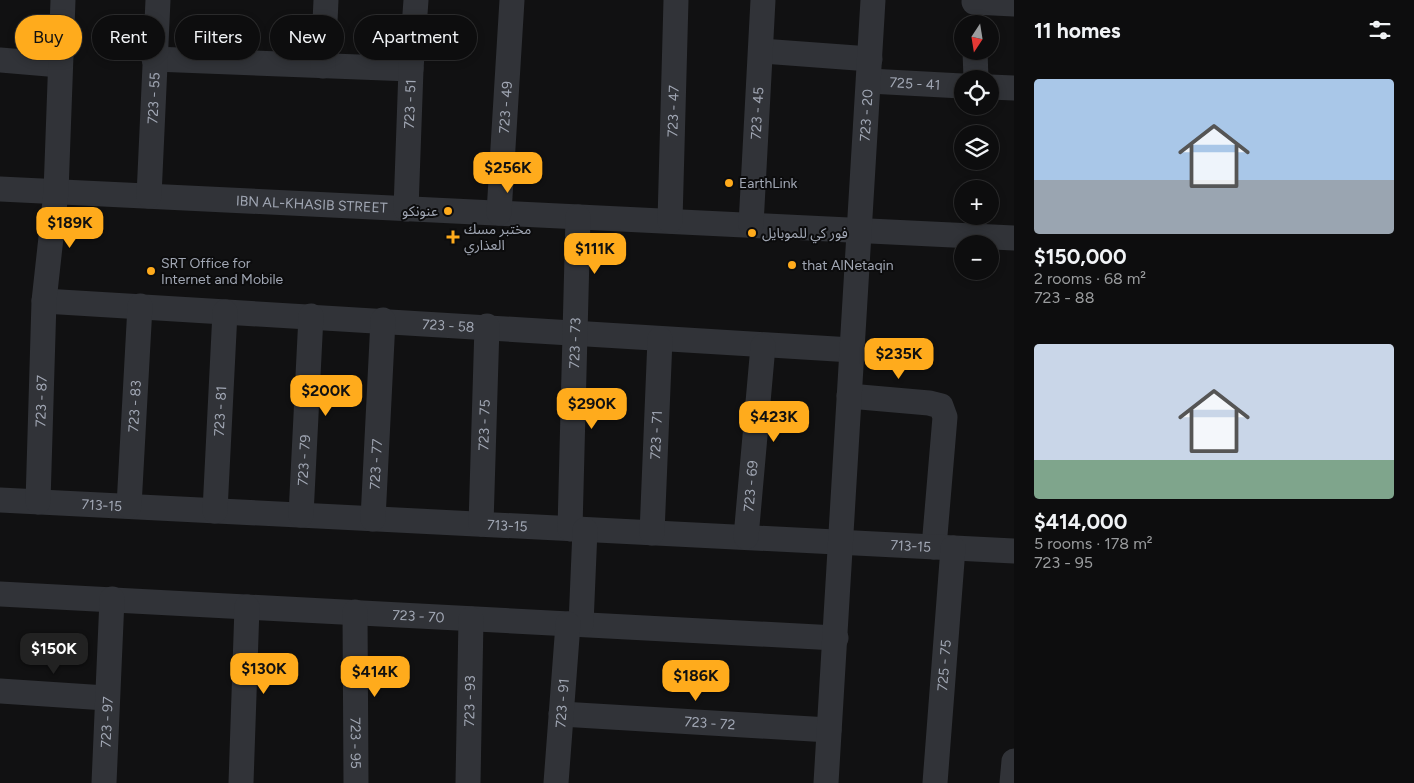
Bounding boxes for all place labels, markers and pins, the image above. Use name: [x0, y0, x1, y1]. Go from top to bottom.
pin: $256K: [473, 152, 543, 194]
place label: EarthLink: [739, 175, 798, 192]
marker: EarthLink: [723, 177, 735, 189]
place label: عنونكو: [402, 203, 438, 220]
marker: عنونكو: [442, 205, 454, 217]
pin: $189K: [35, 206, 105, 249]
place label: مختبر مسك العذاري: [464, 221, 531, 256]
place label: فور كي للموبايل: [762, 225, 848, 244]
marker: فور كي للموبايل: [746, 227, 758, 239]
marker: مختبر مسك العذاري: [446, 230, 460, 244]
pin: $111K: [560, 232, 630, 275]
place label: SRT Office for Internet and Mobile: [161, 255, 284, 288]
place label: that AlNetaqin: [802, 257, 894, 274]
marker: that AlNetaqin: [786, 259, 798, 271]
marker: SRT Office for Internet and Mobile: [145, 265, 157, 277]
pin: $235K: [864, 338, 934, 380]
pin: $200K: [291, 374, 361, 417]
pin: $290K: [557, 388, 627, 430]
pin: $423K: [739, 400, 809, 443]
pin: $150K: [19, 632, 89, 675]
pin: $130K: [229, 652, 299, 695]
pin: $414K: [340, 656, 410, 698]
pin: $186K: [661, 660, 731, 702]

